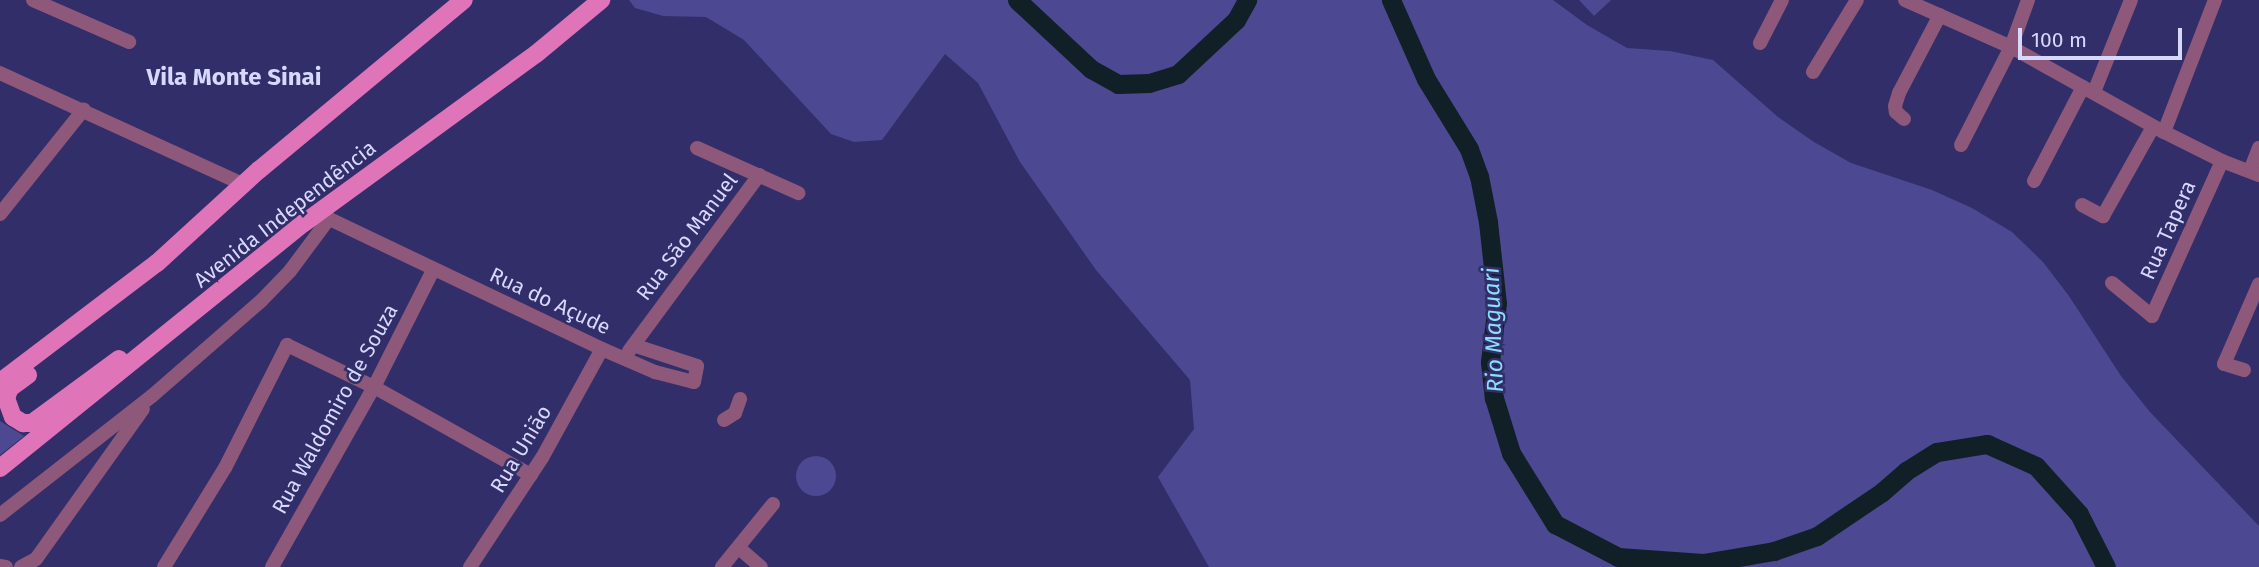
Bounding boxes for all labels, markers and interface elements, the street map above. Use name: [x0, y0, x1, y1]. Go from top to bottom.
scale bar: [2021, 14, 2186, 58]
text: 100 m: [2031, 27, 2087, 53]
district label: Vila Monte Sinai: [146, 64, 322, 92]
street label: Avenida Independência: [189, 135, 381, 293]
street label: Rua São Manuel: [631, 169, 743, 305]
street label: Rua Tapera: [2135, 177, 2201, 283]
street label: Rua do Açude: [486, 262, 614, 340]
water label: Rio Maguari: [1477, 267, 1509, 393]
street label: Rua Waldomiro de Souza: [267, 300, 403, 518]
street label: Rua União: [485, 401, 557, 497]

